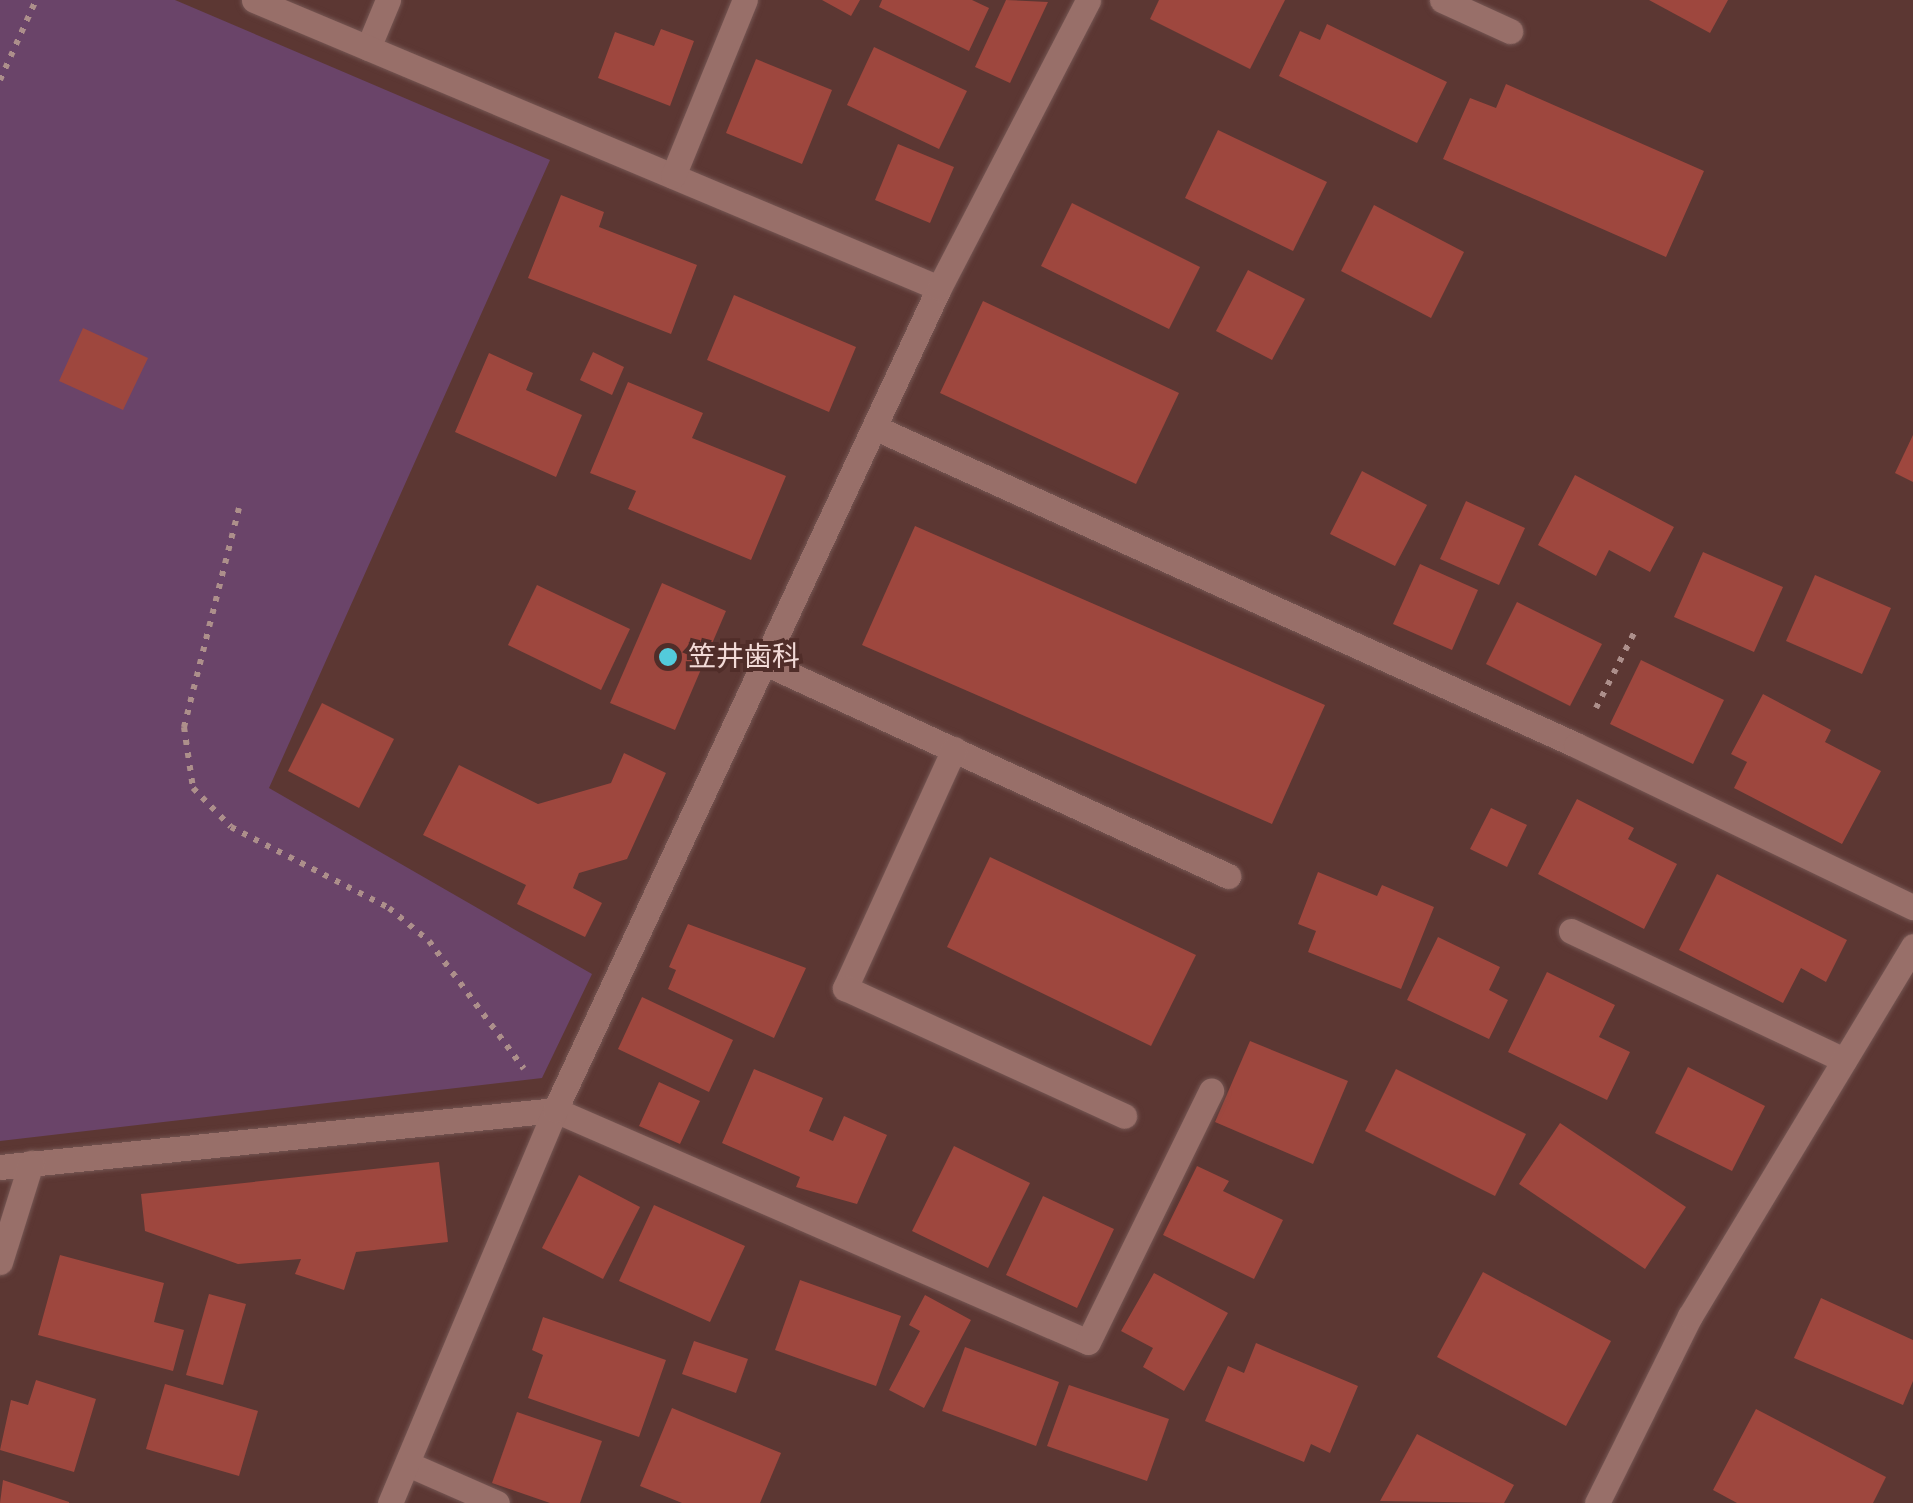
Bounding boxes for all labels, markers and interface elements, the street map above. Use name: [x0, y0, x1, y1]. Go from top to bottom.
place label: 笠井歯科: [688, 640, 800, 674]
marker: 笠井歯科: [657, 646, 679, 668]

